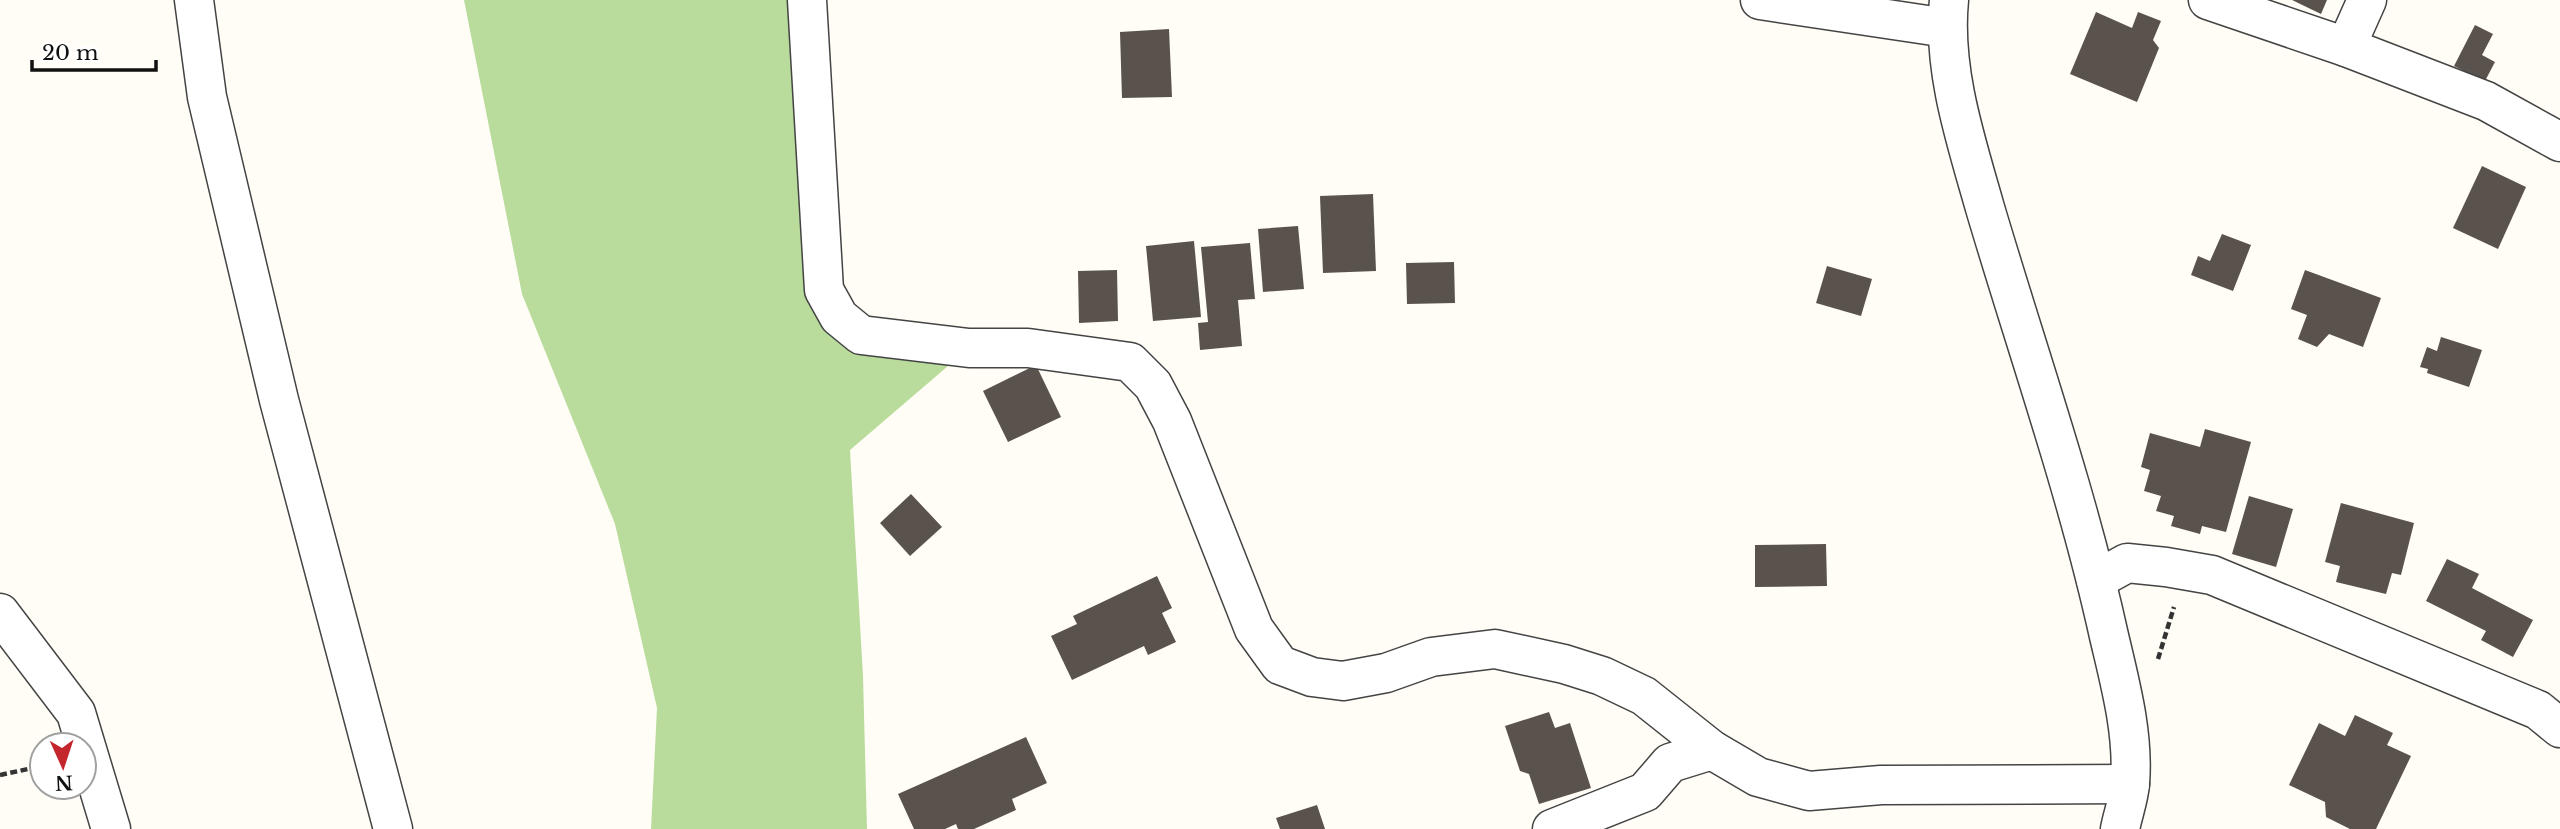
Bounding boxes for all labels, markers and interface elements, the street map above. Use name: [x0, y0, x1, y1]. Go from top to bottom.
scale bar: [32, 28, 156, 72]
text: 20 m: [42, 40, 99, 66]
north arrow: [28, 731, 98, 801]
text: N: [54, 771, 73, 794]

